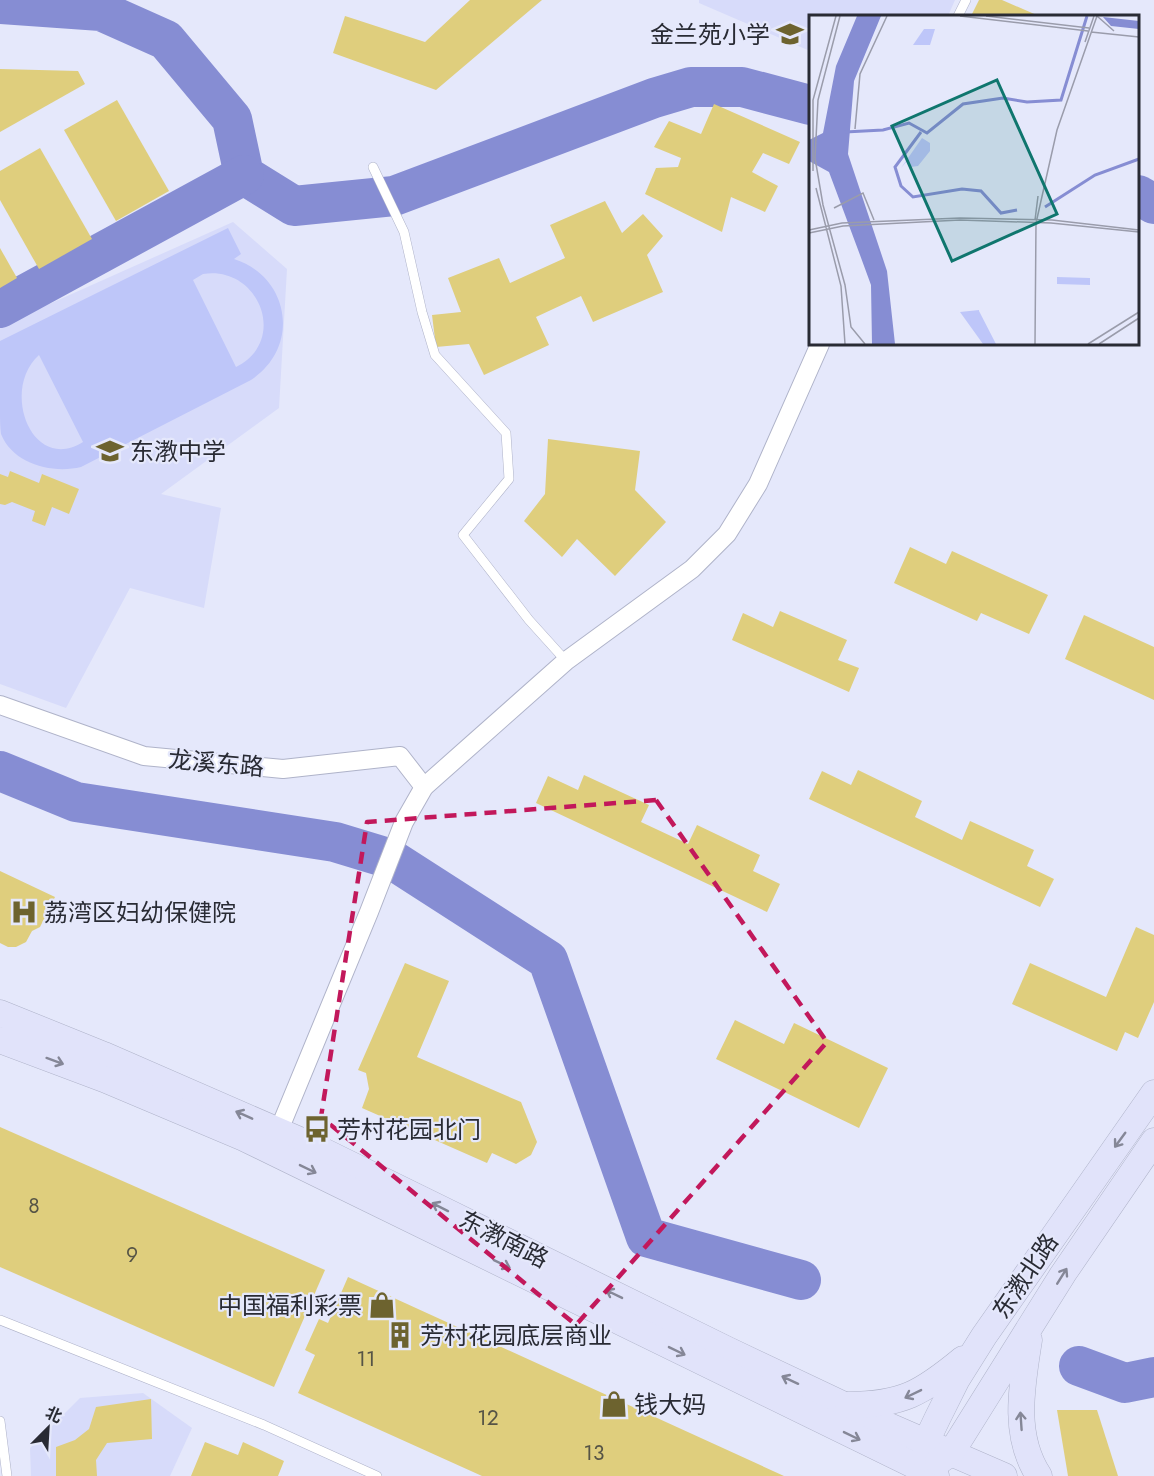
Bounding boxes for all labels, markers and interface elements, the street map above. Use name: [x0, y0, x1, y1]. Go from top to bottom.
inset map: [809, 15, 1139, 345]
place label: 金兰苑小学: [650, 17, 770, 52]
school or university icon: 金兰苑小学: [775, 19, 805, 49]
place label: 东漖中学: [130, 434, 226, 469]
school or university icon: 东漖中学: [95, 436, 125, 466]
street label: 龙溪东路: [167, 741, 265, 785]
place label: 荔湾区妇幼保健院: [44, 895, 236, 930]
hospital icon: 荔湾区妇幼保健院: [9, 897, 39, 927]
one-way arrow: [45, 1056, 64, 1067]
one-way arrow: [236, 1109, 254, 1120]
place label: 芳村花园北门: [337, 1112, 481, 1147]
bus stop icon: 芳村花园北门: [302, 1114, 332, 1144]
one-way arrow: [1113, 1132, 1126, 1148]
one-way arrow: [299, 1164, 317, 1176]
house number: 8: [28, 1191, 40, 1221]
one-way arrow: [431, 1201, 449, 1213]
street label: 东漖南路: [453, 1202, 555, 1276]
street label: 东漖北路: [984, 1226, 1066, 1326]
house number: 9: [126, 1240, 138, 1270]
one-way arrow: [493, 1258, 511, 1270]
one-way arrow: [1057, 1268, 1069, 1285]
place label: 中国福利彩票: [218, 1288, 362, 1323]
one-way arrow: [606, 1288, 624, 1300]
shop icon: 中国福利彩票: [367, 1290, 397, 1320]
place label: 芳村花园底层商业: [420, 1318, 612, 1353]
building icon: 芳村花园底层商业: [385, 1320, 415, 1350]
house number: 11: [357, 1344, 375, 1374]
one-way arrow: [668, 1345, 686, 1357]
one-way arrow: [781, 1373, 799, 1385]
place label: 钱大妈: [634, 1387, 706, 1422]
one-way arrow: [905, 1388, 923, 1400]
shop icon: 钱大妈: [599, 1389, 629, 1419]
north arrow: [18, 1398, 78, 1458]
text: 北: [42, 1401, 66, 1429]
house number: 12: [477, 1403, 499, 1433]
one-way arrow: [1016, 1412, 1027, 1432]
one-way arrow: [843, 1431, 861, 1442]
house number: 13: [584, 1438, 604, 1468]

